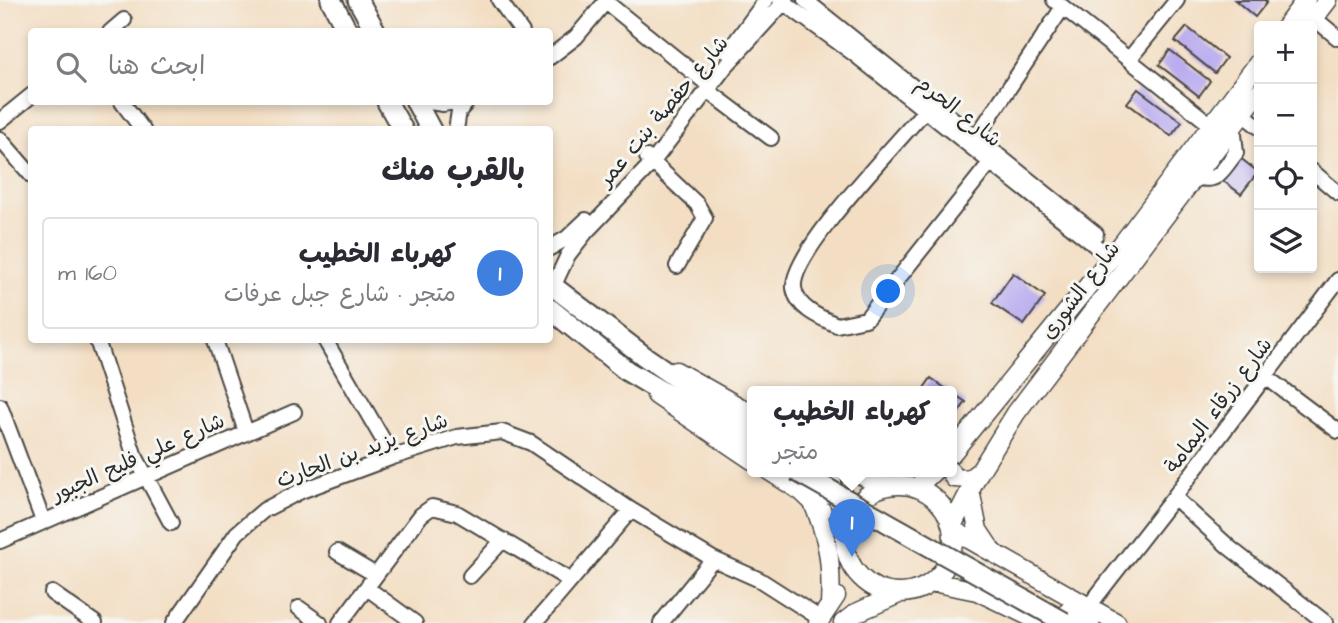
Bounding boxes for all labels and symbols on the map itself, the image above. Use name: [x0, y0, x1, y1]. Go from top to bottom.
street label: شارع حفصة بنت عمر: [590, 29, 735, 195]
street label: شارع الحرم: [909, 69, 1008, 155]
street label: شارع الشورى: [1034, 235, 1127, 345]
your location: [871, 274, 905, 308]
street label: شارع زرقاء اليمامة: [1158, 331, 1279, 479]
street label: شارع علي فليح الجبور: [45, 406, 231, 513]
street label: شارع يزيد بن الحارث: [272, 406, 452, 495]
pin: 1: [829, 499, 875, 557]

